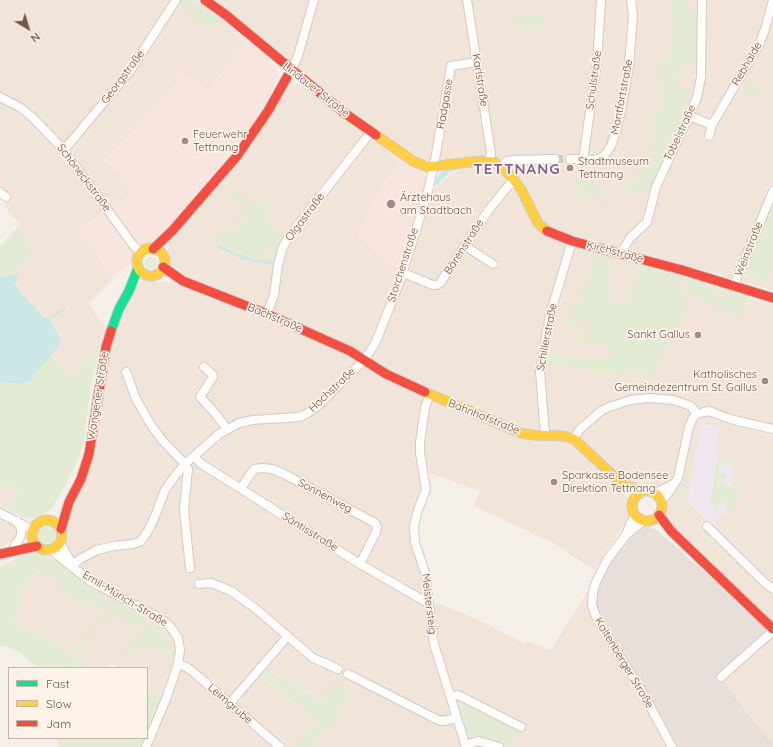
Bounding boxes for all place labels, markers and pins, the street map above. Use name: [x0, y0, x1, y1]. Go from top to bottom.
place label: Feuerwehr Tettnang: [193, 128, 248, 154]
marker: Feuerwehr Tettnang: [180, 136, 190, 146]
place label: Stadtmuseum Tettnang: [578, 155, 649, 181]
marker: Stadtmuseum Tettnang: [565, 163, 575, 173]
place label: Ärztehaus am Stadtbach: [400, 191, 472, 217]
marker: Ärztehaus am Stadtbach: [385, 198, 397, 210]
place label: Sankt Gallus: [627, 328, 690, 342]
marker: Sankt Gallus: [693, 330, 703, 340]
place label: Katholisches Gemeindezentrum St. Gallus: [615, 368, 757, 394]
marker: Katholisches Gemeindezentrum St. Gallus: [760, 376, 770, 386]
place label: Sparkasse Bodensee Direktion Tettnang: [562, 469, 668, 495]
marker: Sparkasse Bodensee Direktion Tettnang: [549, 477, 559, 487]

